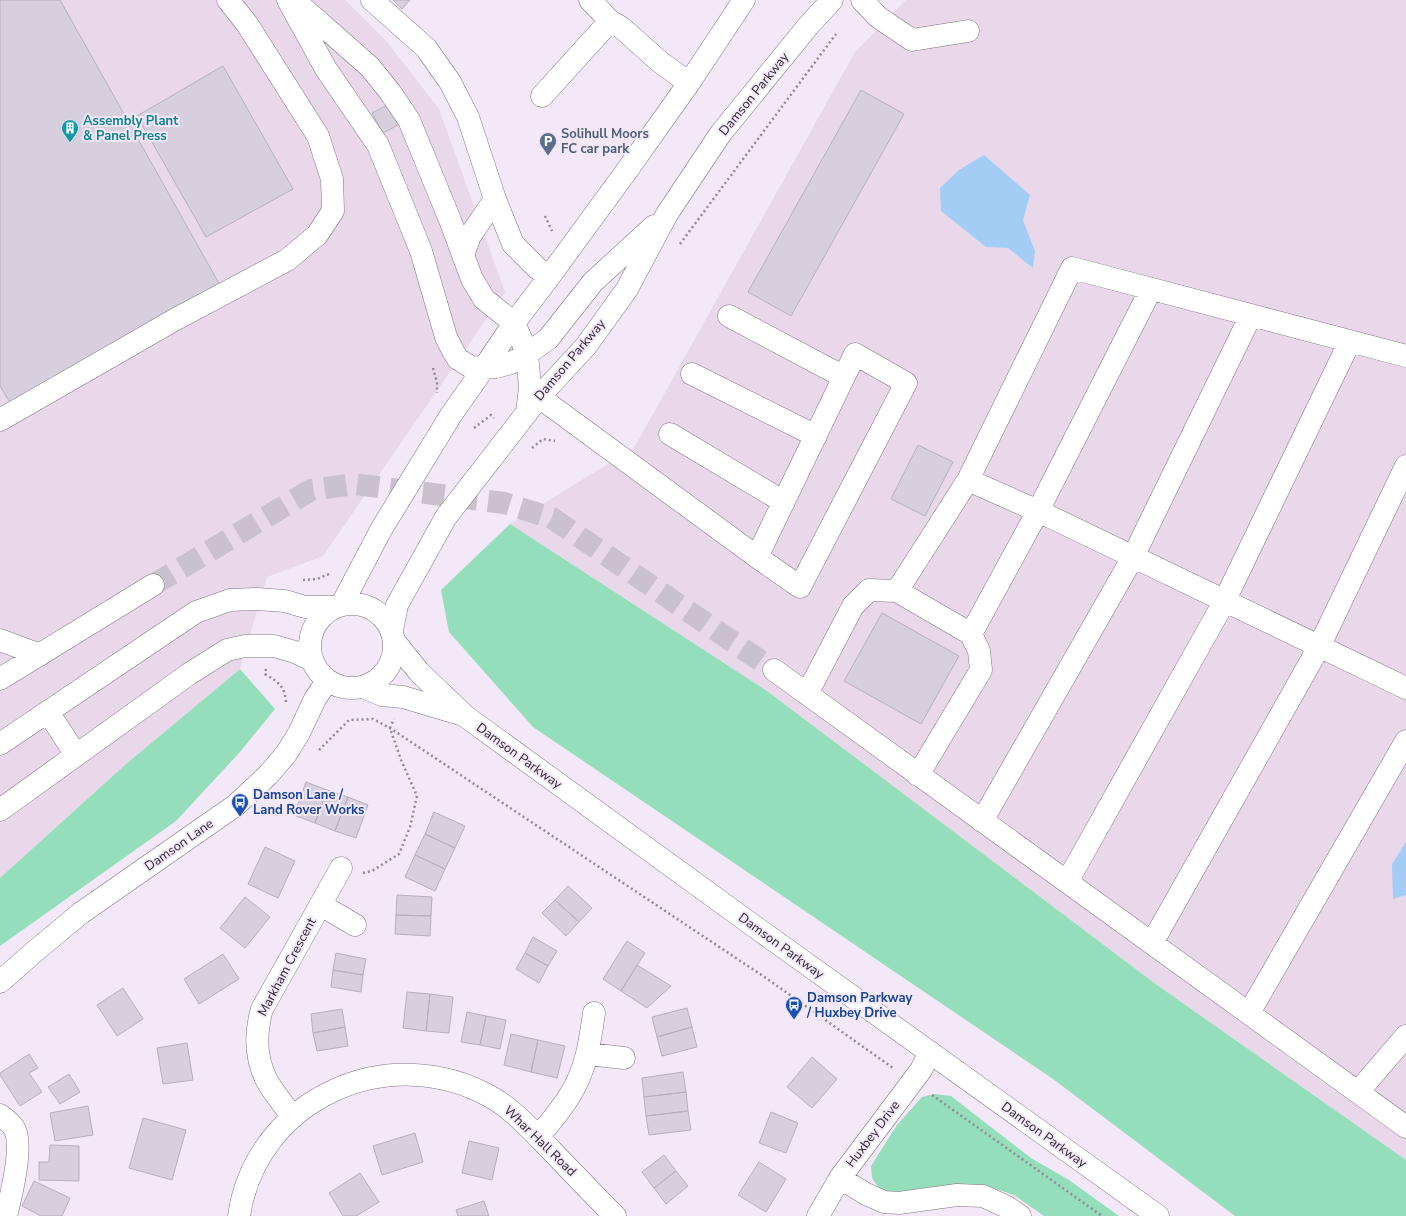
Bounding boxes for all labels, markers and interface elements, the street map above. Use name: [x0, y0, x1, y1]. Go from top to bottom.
street label: Damson Parkway: [715, 48, 793, 139]
place label: Assembly Plant & Panel Press: [83, 112, 179, 145]
building icon: Assembly Plant & Panel Press: [60, 118, 80, 143]
place label: Solihull Moors FC car park: [561, 125, 649, 158]
parking icon: Solihull Moors FC car park: [538, 131, 558, 156]
street label: Damson Parkway: [530, 315, 610, 405]
street label: Damson Parkway: [472, 719, 566, 793]
place label: Damson Lane / Land Rover Works: [253, 786, 364, 819]
bus stop icon: Damson Lane / Land Rover Works: [230, 792, 250, 817]
street label: Damson Lane: [141, 815, 217, 875]
street label: Damson Parkway: [734, 909, 828, 983]
street label: Markham Crescent: [253, 914, 321, 1019]
place label: Damson Parkway / Huxbey Drive: [806, 989, 912, 1022]
bus stop icon: Damson Parkway / Huxbey Drive: [784, 995, 804, 1020]
street label: Huxbey Drive: [842, 1097, 904, 1171]
street label: Damson Parkway: [997, 1098, 1091, 1172]
street label: Whar Hall Road: [500, 1102, 580, 1180]

